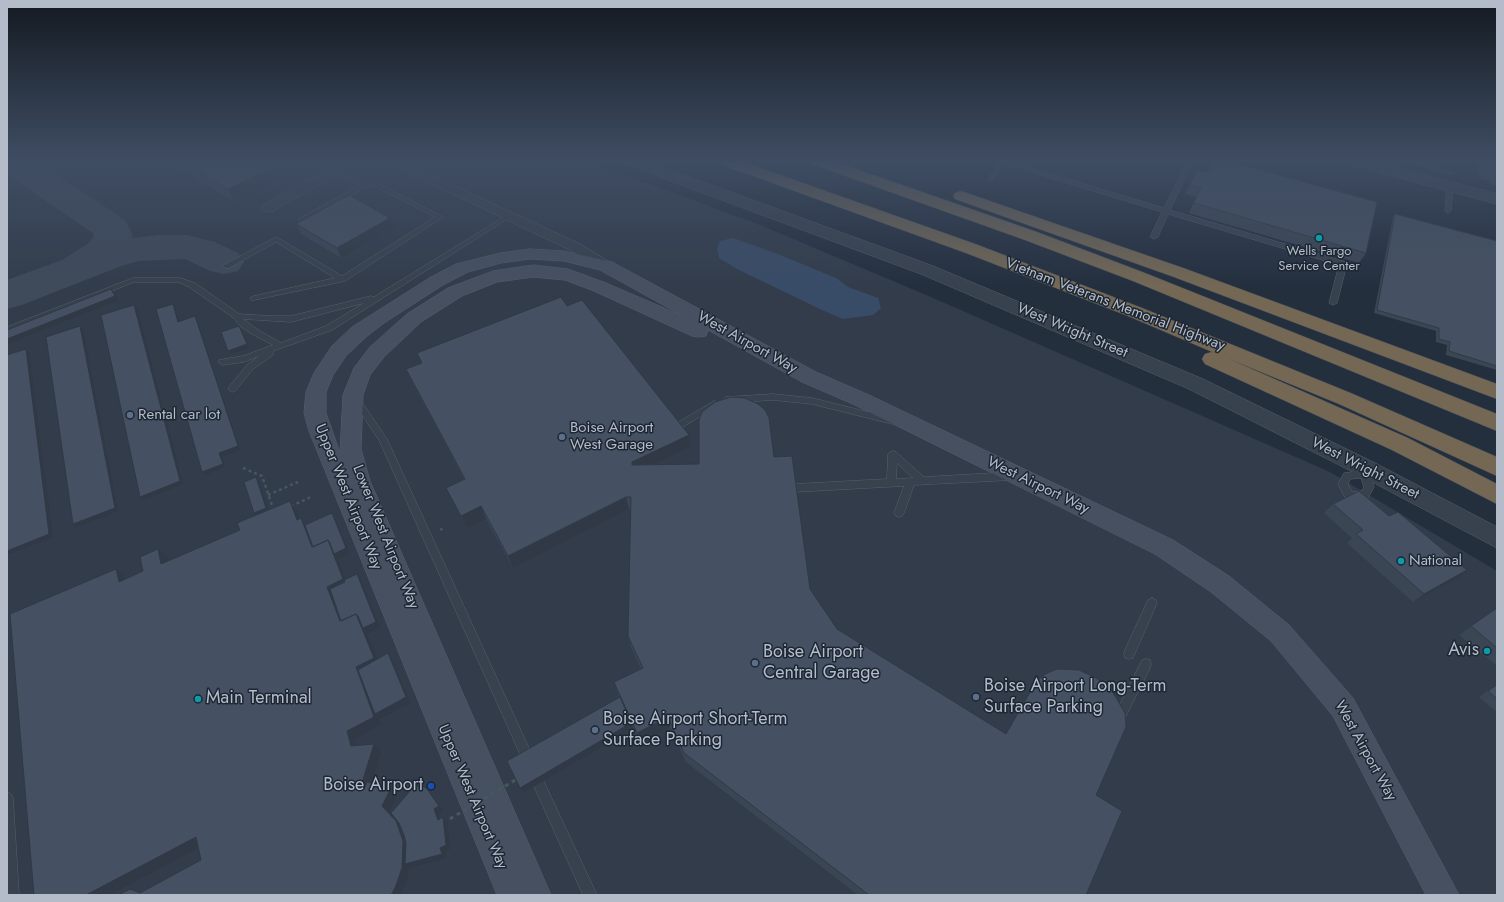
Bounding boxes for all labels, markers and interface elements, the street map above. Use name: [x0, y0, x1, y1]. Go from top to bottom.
marker: Wells Fargo Service Center: [1314, 233, 1324, 243]
place label: Wells Fargo Service Center: [1278, 244, 1360, 275]
street label: Vietnam Veterans Memorial Highway: [1003, 255, 1227, 355]
street label: West Wright Street: [1014, 300, 1130, 362]
street label: West Airport Way: [694, 308, 800, 378]
place label: Rental car lot: [138, 406, 220, 424]
marker: Rental car lot: [125, 410, 135, 420]
place label: Boise Airport West Garage: [570, 419, 653, 454]
street label: Upper West Airport Way: [311, 422, 385, 572]
marker: Boise Airport West Garage: [557, 432, 567, 442]
street label: West Wright Street: [1308, 434, 1422, 504]
street label: West Airport Way: [984, 453, 1092, 519]
street label: Lower West Airport Way: [348, 462, 422, 612]
place label: National: [1409, 552, 1462, 570]
marker: National: [1396, 556, 1406, 566]
place label: Avis: [1448, 640, 1479, 662]
place label: Boise Airport Central Garage: [763, 642, 880, 684]
marker: Avis: [1482, 646, 1492, 656]
marker: Boise Airport Central Garage: [750, 658, 760, 668]
place label: Boise Airport Long-Term Surface Parking: [984, 676, 1167, 718]
place label: Main Terminal: [206, 688, 312, 710]
marker: Boise Airport Long-Term Surface Parking: [971, 692, 981, 702]
marker: Main Terminal: [193, 694, 203, 704]
street label: West Airport Way: [1330, 698, 1400, 804]
place label: Boise Airport Short-Term Surface Parking: [603, 709, 788, 752]
street label: Upper West Airport Way: [433, 722, 511, 872]
marker: Boise Airport Short-Term Surface Parking: [590, 725, 600, 735]
place label: Boise Airport: [323, 775, 423, 797]
marker: Boise Airport: [426, 781, 436, 791]

